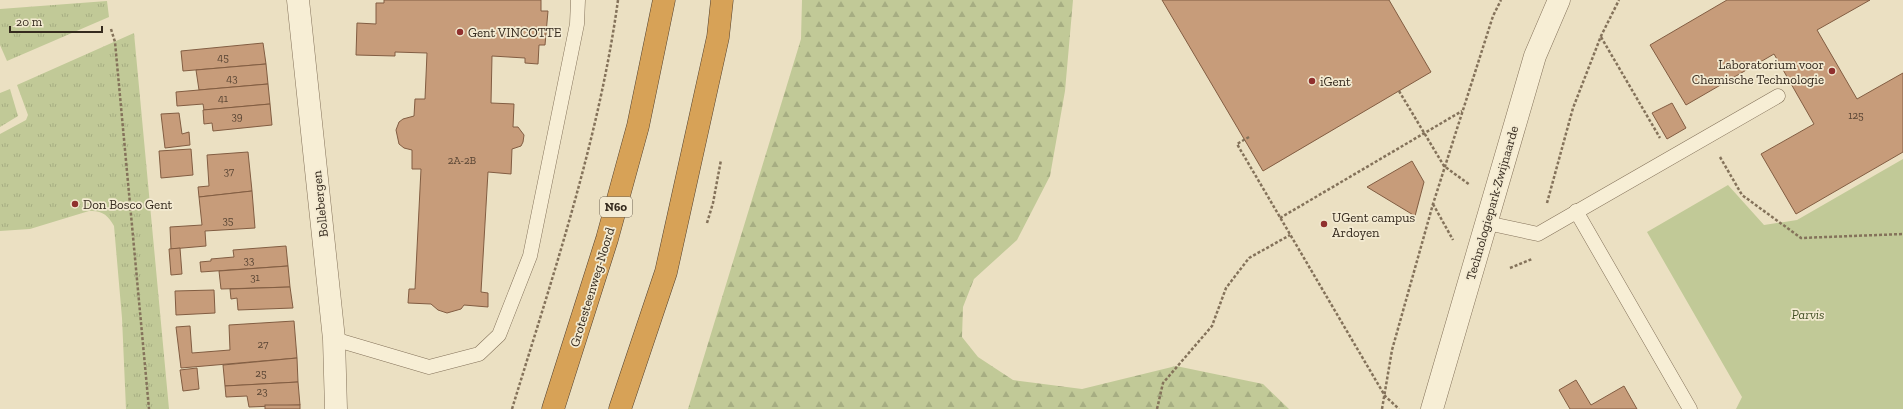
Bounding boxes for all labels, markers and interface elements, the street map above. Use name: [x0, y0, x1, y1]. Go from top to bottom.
scale bar: [10, 8, 102, 34]
text: 20 m: [16, 15, 43, 29]
place label: Gent VINCOTTE: [468, 25, 562, 40]
marker: Gent VINCOTTE: [455, 27, 465, 37]
house number: 45: [217, 51, 229, 64]
place label: Laboratorium voor Chemische Technologie: [1692, 57, 1824, 87]
marker: Laboratorium voor Chemische Technologie: [1827, 66, 1837, 76]
house number: 43: [226, 72, 238, 85]
place label: iGent: [1320, 74, 1351, 89]
marker: iGent: [1307, 76, 1317, 86]
house number: 41: [218, 92, 229, 105]
house number: 125: [1848, 109, 1864, 122]
house number: 39: [231, 110, 243, 123]
street label: Technologiepark-Zwijnaarde: [1463, 124, 1522, 282]
house number: 2A-2B: [448, 154, 477, 167]
house number: 37: [224, 165, 234, 178]
street label: Bollebergen: [309, 169, 331, 238]
place label: Don Bosco Gent: [83, 197, 173, 212]
road number: N60: [600, 197, 632, 217]
marker: Don Bosco Gent: [70, 199, 80, 209]
place label: UGent campus Ardoyen: [1332, 210, 1415, 240]
house number: 35: [222, 214, 234, 227]
marker: UGent campus Ardoyen: [1319, 219, 1329, 229]
street label: Grotesteenweg-Noord: [567, 225, 617, 349]
house number: 33: [244, 254, 254, 267]
house number: 31: [250, 271, 261, 284]
park label: Parvis: [1792, 307, 1824, 322]
house number: 27: [258, 338, 268, 351]
house number: 25: [255, 367, 267, 380]
house number: 23: [256, 385, 268, 398]

